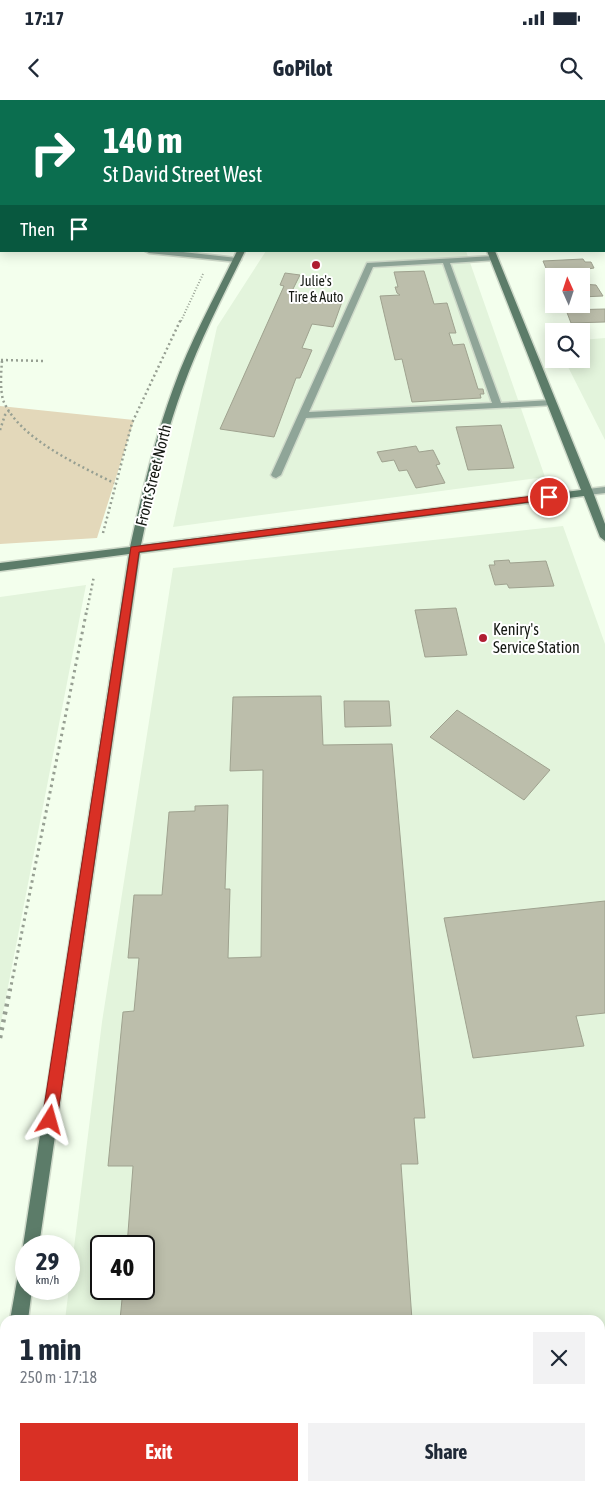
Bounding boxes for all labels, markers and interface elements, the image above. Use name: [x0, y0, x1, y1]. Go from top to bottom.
text: 17:17: [25, 7, 64, 29]
icon: back: [20, 54, 48, 82]
icon: search: [557, 54, 585, 82]
text: GoPilot: [273, 55, 332, 81]
icon: right: [20, 120, 85, 185]
text: 140 m: [103, 120, 182, 160]
text: St David Street West: [103, 161, 262, 187]
icon: arrive: [65, 215, 93, 243]
text: Then: [20, 218, 55, 240]
marker: Julie's Tire & Auto: [310, 259, 322, 271]
north arrow: [545, 268, 590, 312]
map controls: [545, 268, 590, 368]
place label: Julie's Tire & Auto: [289, 273, 343, 305]
button: search: [545, 323, 590, 368]
street label: Front Street North: [132, 422, 174, 528]
pin: [528, 476, 570, 518]
icon: arrive: [535, 483, 563, 511]
place label: Keniry's Service Station: [493, 620, 580, 656]
marker: Keniry's Service Station: [477, 632, 489, 644]
position arrow: [23, 1093, 75, 1145]
speed limit sign: 40: [90, 1235, 155, 1300]
text: 29: [36, 1247, 59, 1275]
text: km/h: [36, 1273, 59, 1287]
text: 1 min: [20, 1332, 81, 1366]
button: close: [533, 1332, 585, 1384]
text: 250 m · 17:18: [20, 1368, 97, 1386]
button: Exit: [20, 1423, 298, 1481]
button: Share: [308, 1423, 585, 1481]

